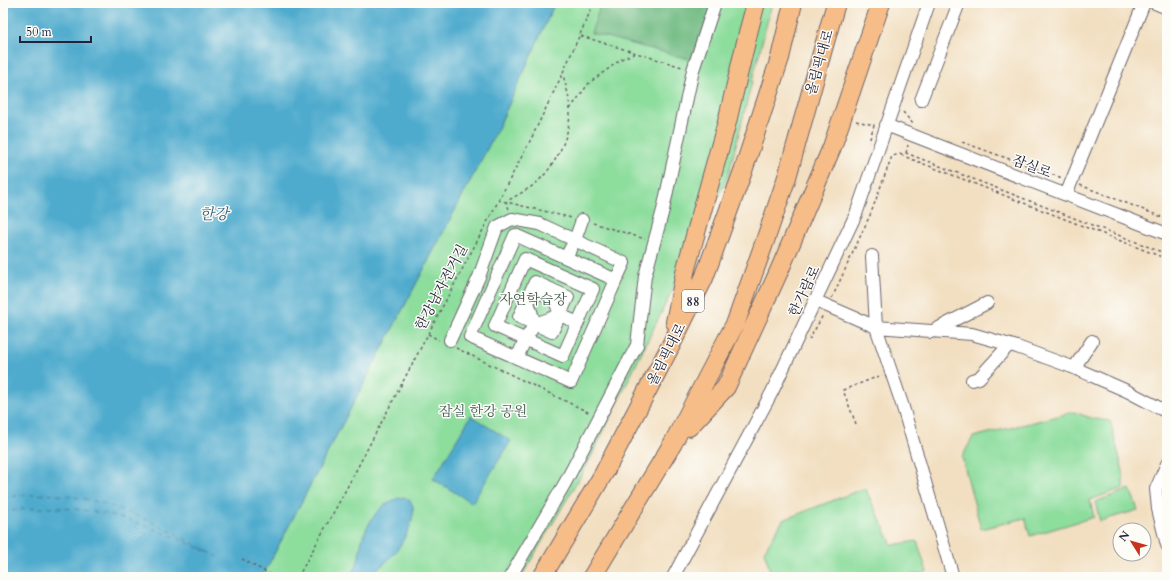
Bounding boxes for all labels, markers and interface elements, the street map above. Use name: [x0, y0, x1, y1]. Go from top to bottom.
scale bar: [20, 18, 91, 44]
text: 50 m: [26, 24, 53, 40]
street label: 올림픽대로: [801, 27, 838, 97]
street label: 잠실로: [1009, 150, 1055, 183]
water label: 한강: [200, 204, 231, 224]
street label: 한강남자전거길: [411, 241, 472, 333]
street label: 한가람로: [784, 262, 825, 320]
park label: 자연학습장: [499, 290, 567, 309]
road number: 88: [682, 290, 704, 312]
street label: 올림픽대로: [643, 319, 690, 389]
park label: 잠실 한강 공원: [439, 402, 527, 421]
north arrow: [1112, 522, 1152, 562]
text: N: [1116, 528, 1134, 545]

